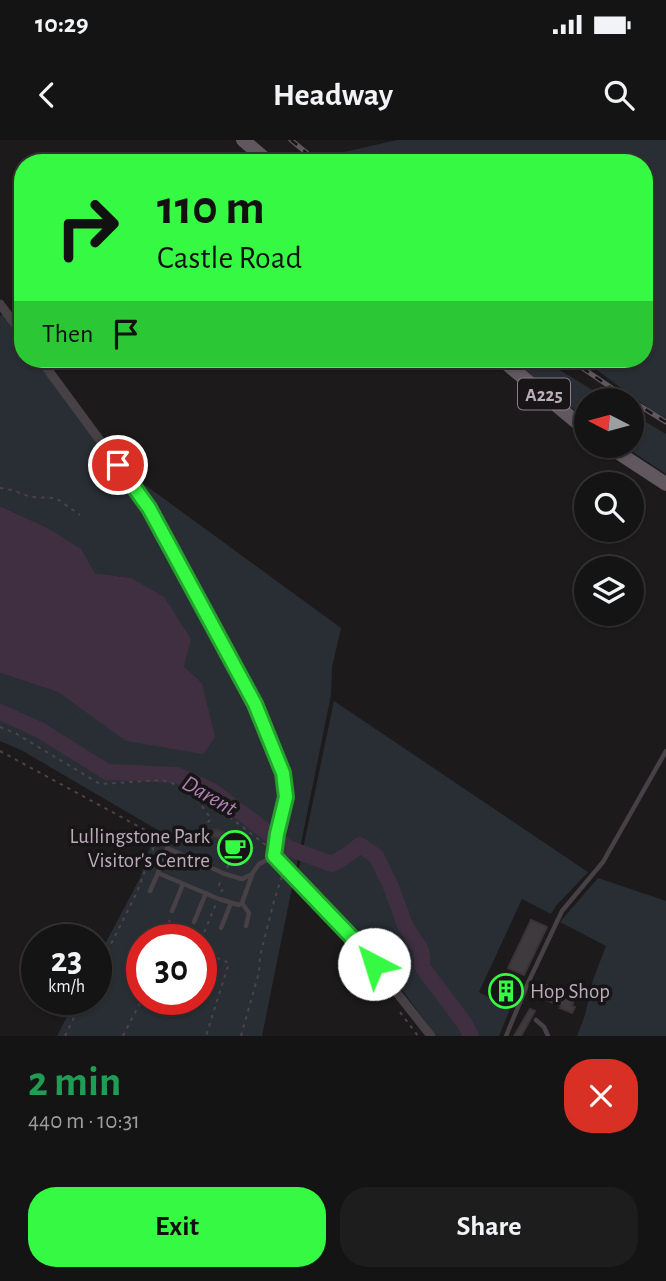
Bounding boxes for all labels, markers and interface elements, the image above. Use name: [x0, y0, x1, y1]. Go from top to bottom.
text: 10:29: [35, 11, 89, 37]
icon: back: [28, 76, 66, 114]
icon: search: [600, 76, 638, 114]
text: Headway: [273, 79, 393, 111]
icon: right: [42, 182, 133, 273]
text: 110 m: [157, 184, 265, 233]
text: Castle Road: [157, 242, 302, 274]
icon: arrive: [107, 315, 145, 353]
text: Then: [42, 321, 93, 347]
road number: A225: [518, 378, 570, 410]
north arrow: [574, 388, 644, 458]
map controls: [574, 388, 644, 626]
pin: [88, 435, 148, 495]
icon: arrive: [99, 446, 137, 484]
button: search: [574, 472, 644, 542]
button: layers: [574, 556, 644, 626]
water label: Darent: [178, 772, 241, 821]
place label: Lullingstone Park Visitor's Centre: [70, 826, 210, 871]
cafe icon: Lullingstone Park Visitor's Centre: [216, 829, 254, 867]
speed limit sign: 30: [126, 924, 217, 1015]
position arrow: [337, 927, 411, 1001]
text: 23: [51, 943, 82, 978]
building icon: Hop Shop: [487, 972, 525, 1010]
text: km/h: [48, 978, 85, 996]
place label: Hop Shop: [530, 981, 610, 1002]
button: close: [564, 1059, 638, 1133]
text: 2 min: [28, 1061, 121, 1103]
text: 440 m · 10:31: [28, 1110, 140, 1133]
button: Exit: [28, 1187, 326, 1267]
button: Share: [340, 1187, 638, 1267]

